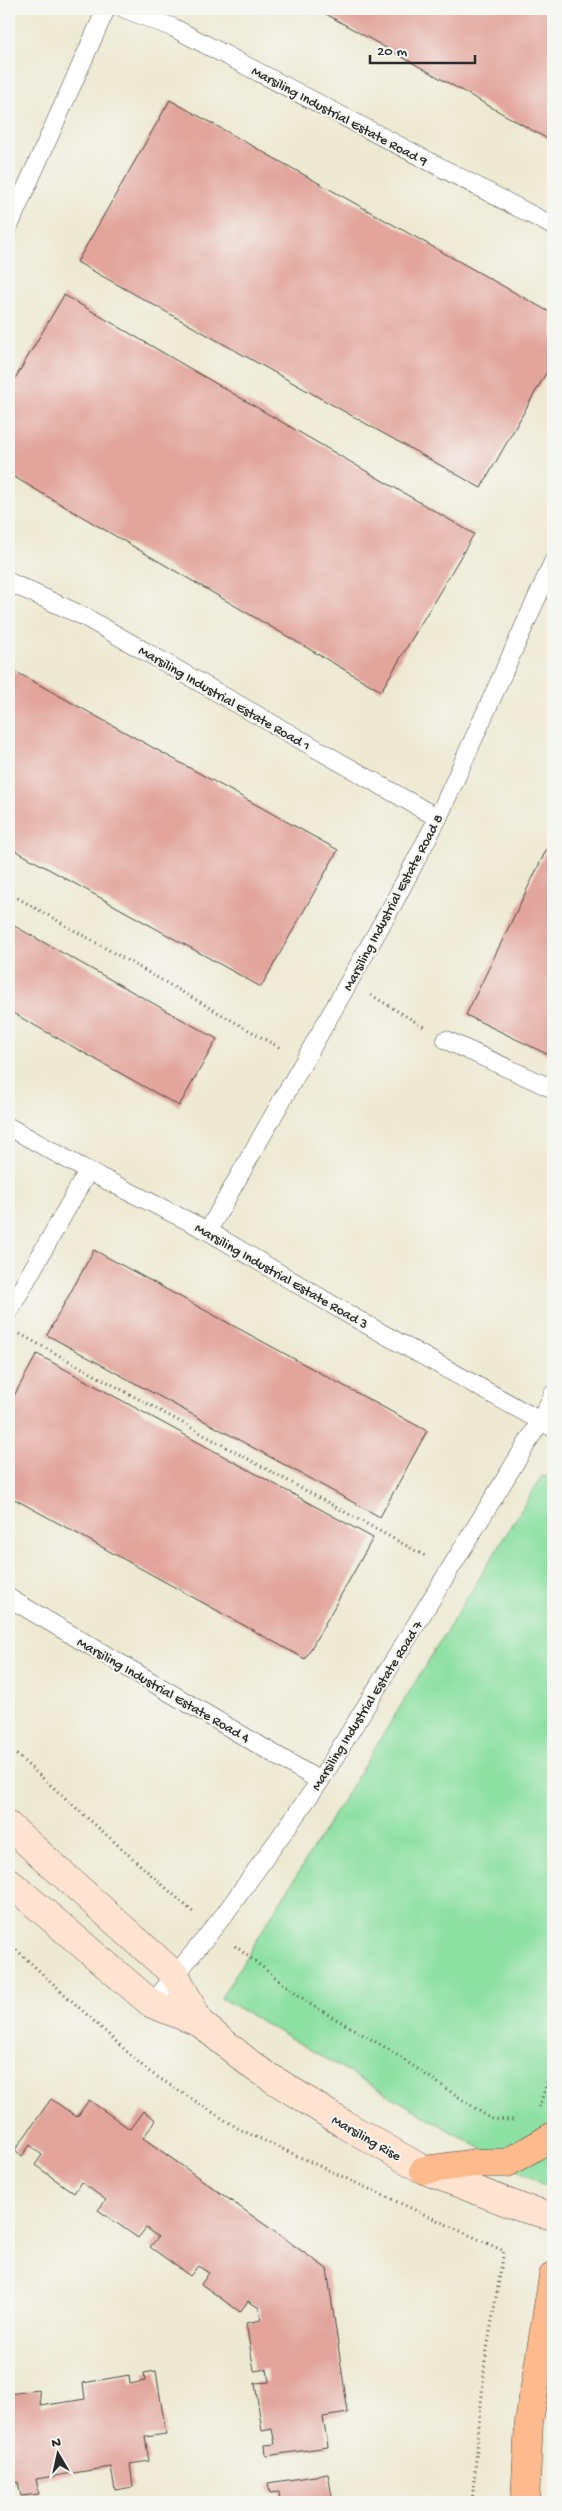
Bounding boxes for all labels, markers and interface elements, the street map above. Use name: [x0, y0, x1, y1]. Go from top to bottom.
scale bar: [370, 32, 474, 64]
text: 20 m: [377, 43, 407, 61]
street label: Marsiling Industrial Estate Road 9: [248, 63, 430, 171]
street label: Marsiling Industrial Estate Road 1: [135, 643, 313, 755]
street label: Marsiling Industrial Estate Road 8: [340, 812, 448, 994]
street label: Marsiling Industrial Estate Road 3: [191, 1220, 370, 1334]
street label: Marsiling Industrial Estate Road 7: [309, 1618, 428, 1794]
street label: Marsiling Industrial Estate Road 4: [73, 1635, 252, 1748]
street label: Marsiling Rise: [328, 2112, 404, 2166]
north arrow: [32, 2428, 82, 2478]
text: N: [51, 2435, 62, 2453]

